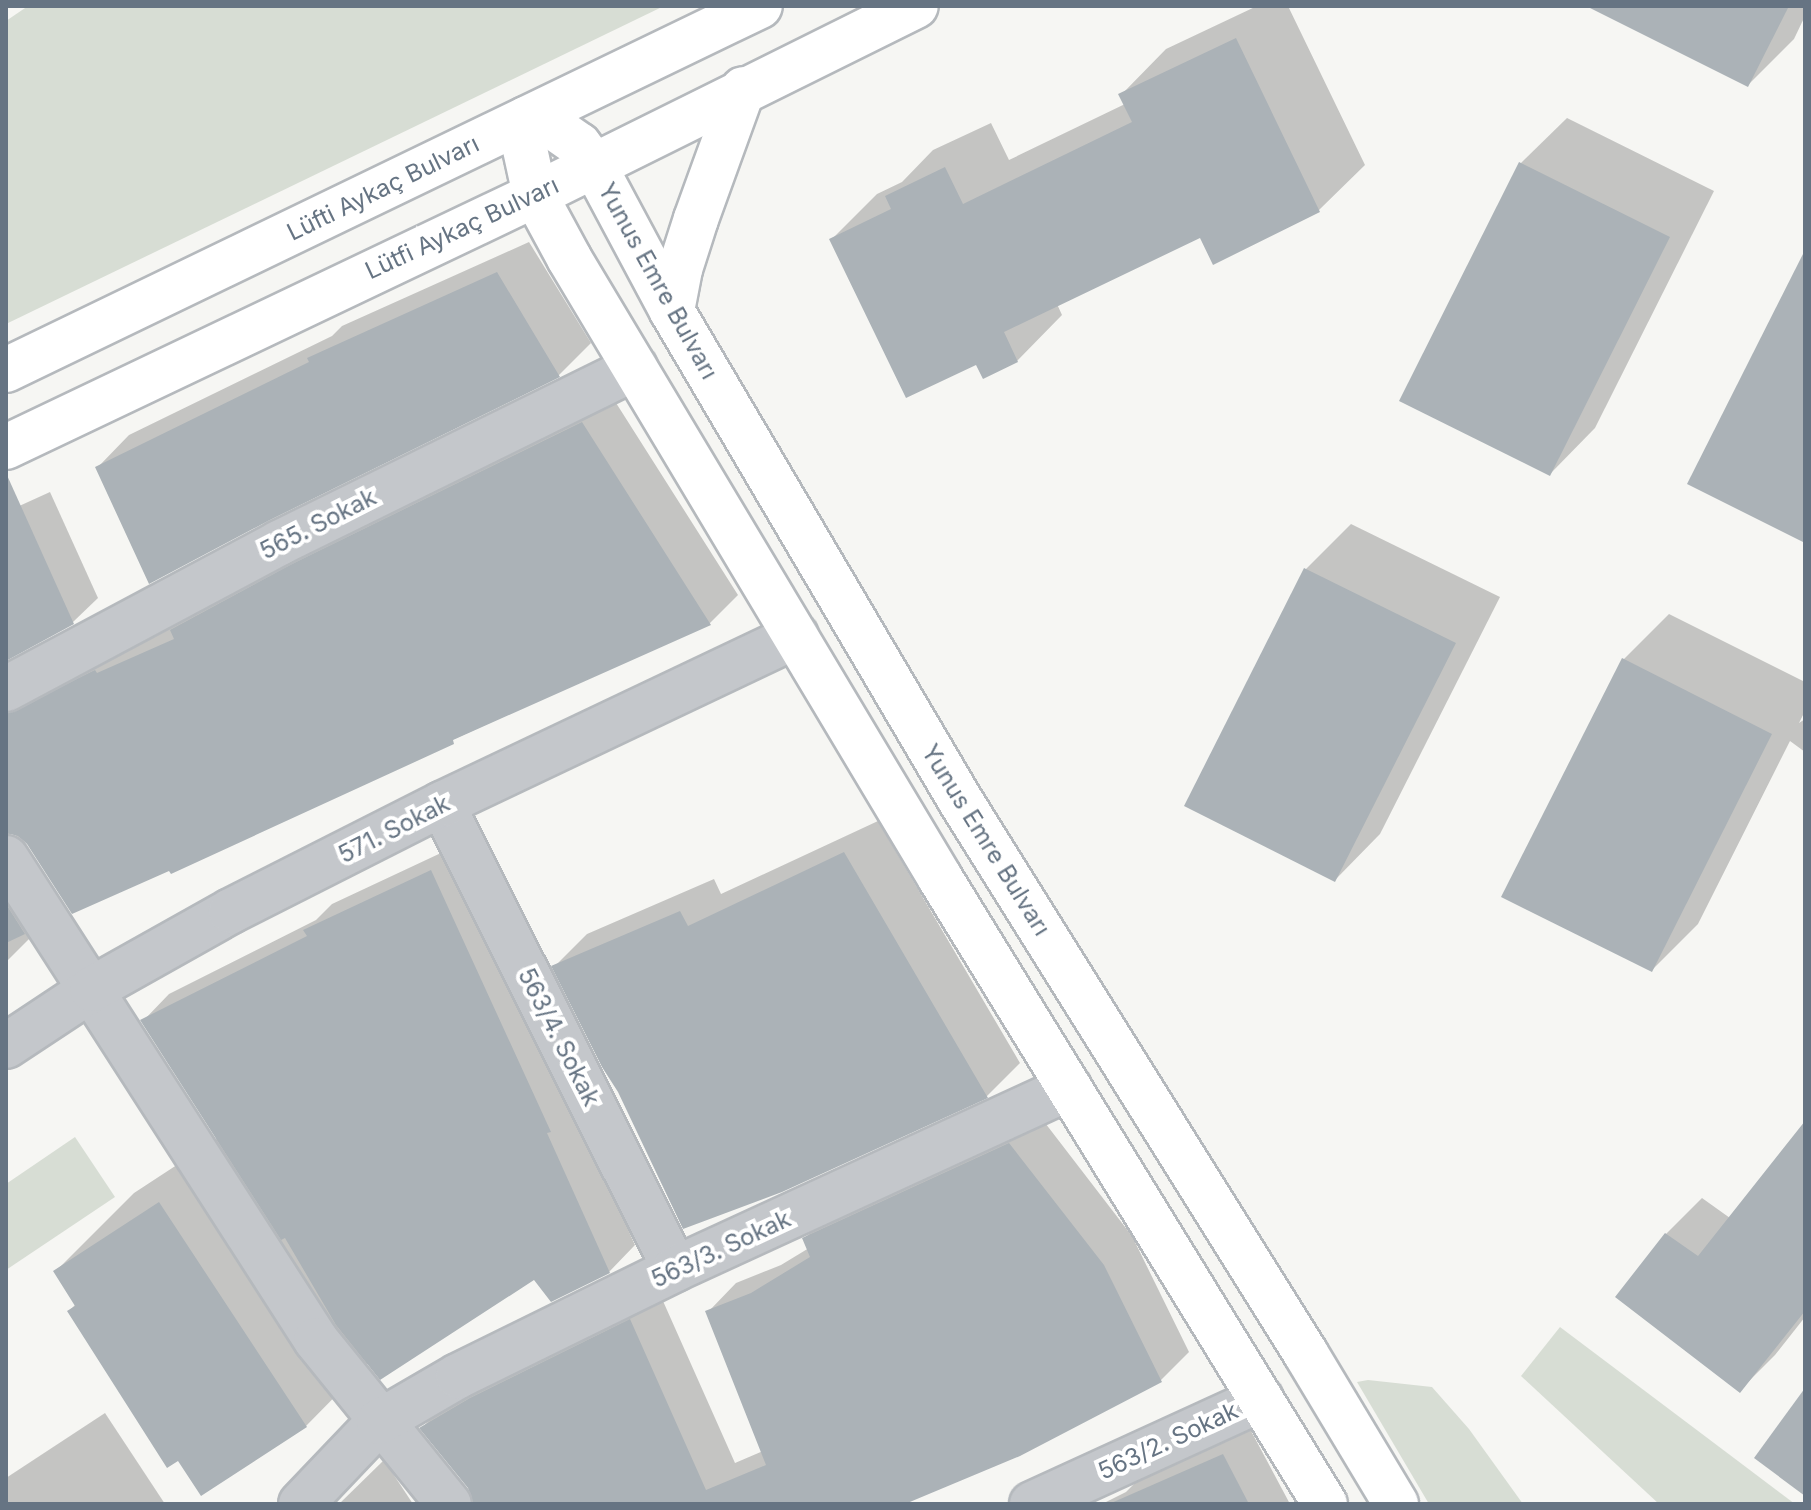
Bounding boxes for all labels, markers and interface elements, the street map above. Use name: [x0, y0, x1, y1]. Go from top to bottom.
street label: Lüfti Aykaç Bulvarı: [282, 129, 484, 247]
street label: Lütfi Aykaç Bulvarı: [361, 171, 563, 285]
street label: Yunus Emre Bulvarı: [592, 178, 724, 384]
street label: 565. Sokak: [255, 482, 381, 566]
street label: Yunus Emre Bulvarı: [915, 739, 1057, 941]
street label: 571. Sokak: [333, 789, 455, 869]
street label: 563/4. Sokak: [512, 963, 606, 1111]
street label: 563/3. Sokak: [647, 1204, 795, 1294]
street label: 563/2. Sokak: [1094, 1396, 1242, 1486]

